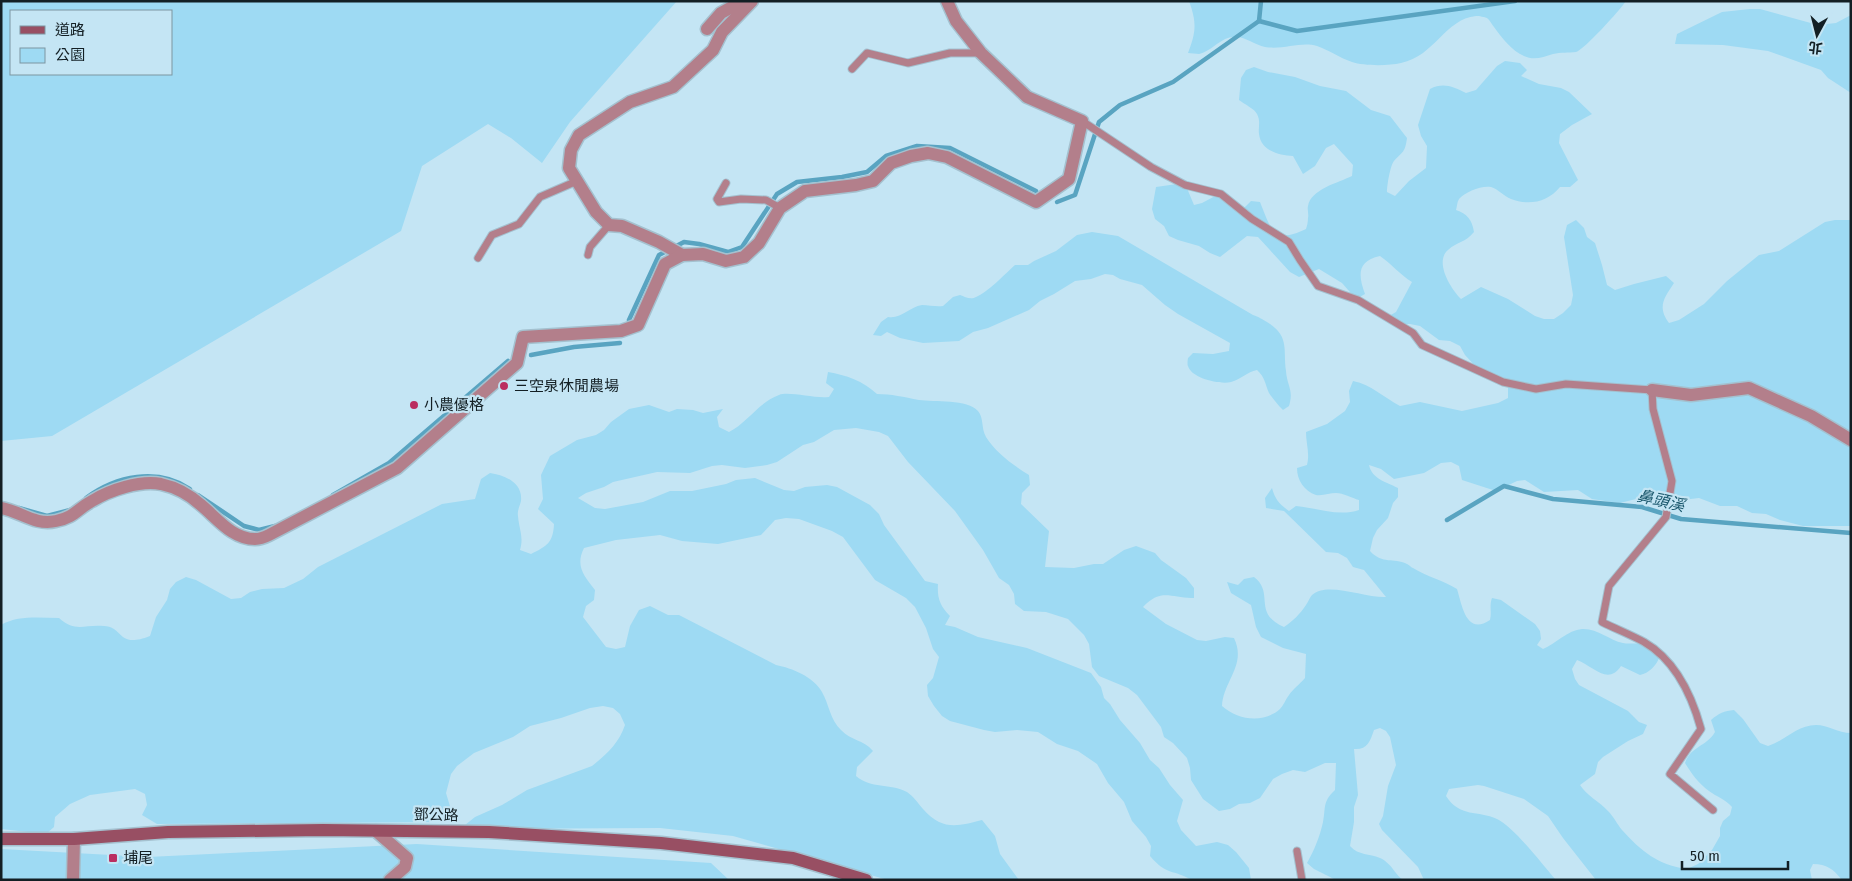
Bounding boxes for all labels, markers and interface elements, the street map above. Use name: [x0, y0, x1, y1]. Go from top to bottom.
legend: [10, 10, 172, 75]
north arrow: [1792, 10, 1842, 60]
text: 道路: [55, 21, 85, 39]
text: 北: [1807, 38, 1823, 57]
text: 公園: [55, 46, 85, 64]
place label: 三空泉休閒農場: [514, 377, 619, 395]
marker: 三空泉休閒農場: [498, 380, 510, 392]
place label: 小農優格: [424, 396, 484, 414]
marker: 小農優格: [408, 399, 420, 411]
water label: 鼻頭溪: [1635, 486, 1688, 516]
street label: 鄧公路: [413, 806, 459, 824]
scale bar: [1682, 838, 1788, 870]
text: 50 m: [1690, 847, 1720, 865]
place label: 埔尾: [123, 849, 153, 867]
marker: 埔尾: [107, 852, 119, 864]

